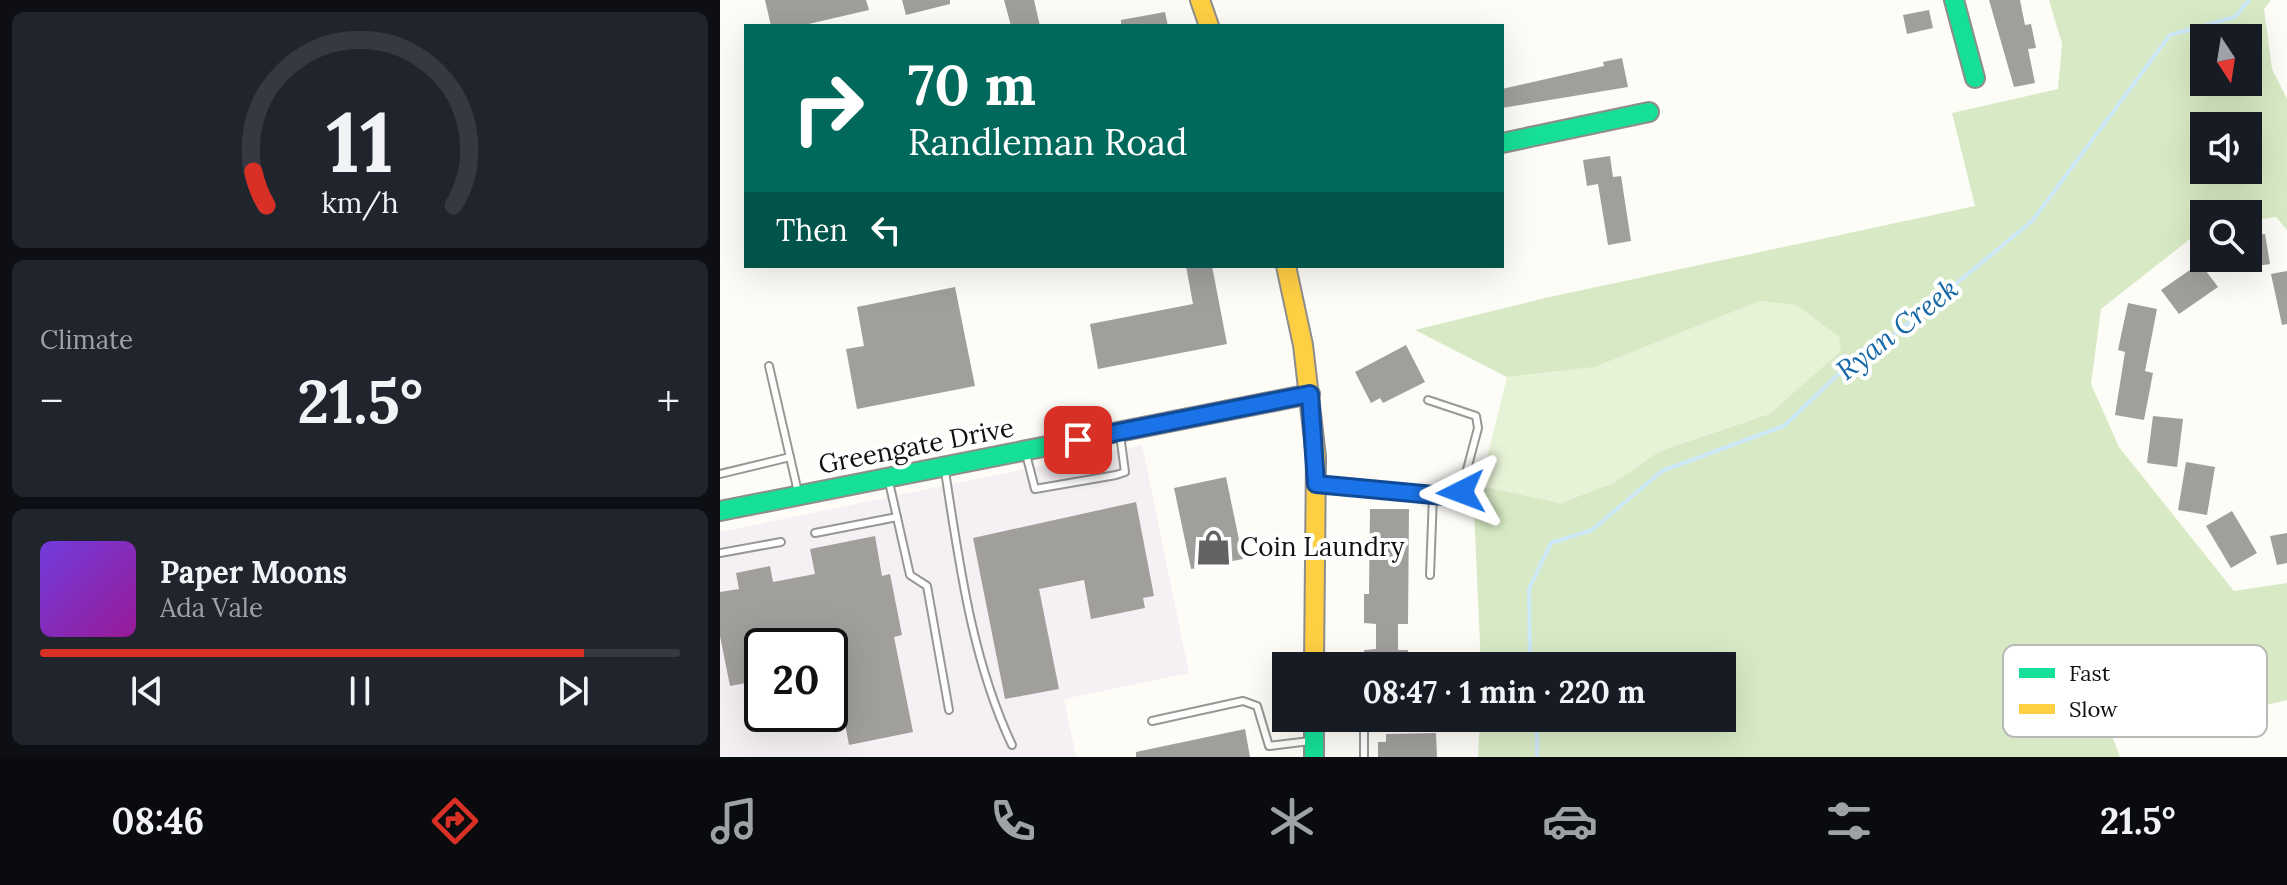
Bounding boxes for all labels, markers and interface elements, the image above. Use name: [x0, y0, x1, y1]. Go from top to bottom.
north arrow: [2190, 24, 2262, 96]
map controls: [2190, 24, 2262, 272]
text: 70 m: [908, 49, 1036, 120]
icon: right: [776, 56, 880, 160]
text: 11: [326, 88, 394, 195]
button: sound: [2190, 112, 2262, 184]
text: Randleman Road: [908, 119, 1187, 165]
text: km/h: [321, 184, 399, 221]
button: search: [2190, 200, 2262, 272]
icon: left: [864, 208, 908, 252]
text: Then: [776, 211, 848, 249]
water label: Ryan Creek: [1829, 270, 1965, 388]
text: Climate: [40, 323, 133, 356]
text: 21.5°: [297, 363, 423, 439]
text: −: [40, 373, 63, 429]
text: +: [657, 373, 680, 429]
pin: [1044, 406, 1112, 474]
street label: Greengate Drive: [815, 410, 1016, 481]
icon: arrive: [1056, 418, 1100, 462]
position arrow: [1419, 450, 1503, 534]
shop icon: Coin Laundry: [1195, 528, 1233, 566]
place label: Coin Laundry: [1240, 530, 1405, 563]
text: Paper Moons: [160, 553, 347, 591]
text: Ada Vale: [160, 591, 263, 624]
speed limit sign: 20: [744, 628, 848, 732]
legend: [2003, 645, 2267, 737]
text: Fast: [2069, 659, 2111, 687]
icon: previous: [125, 669, 169, 713]
icon: pause: [338, 669, 382, 713]
icon: next: [551, 669, 595, 713]
text: 08:47 · 1 min · 220 m: [1363, 673, 1645, 711]
text: Slow: [2069, 695, 2118, 723]
icon: directions: [427, 793, 483, 849]
icon: music: [706, 793, 762, 849]
icon: phone: [985, 793, 1041, 849]
icon: climate: [1264, 793, 1320, 849]
icon: car: [1542, 793, 1598, 849]
icon: filters: [1821, 793, 1877, 849]
text: 08:46: [111, 798, 204, 844]
text: 21.5°: [2100, 798, 2175, 844]

